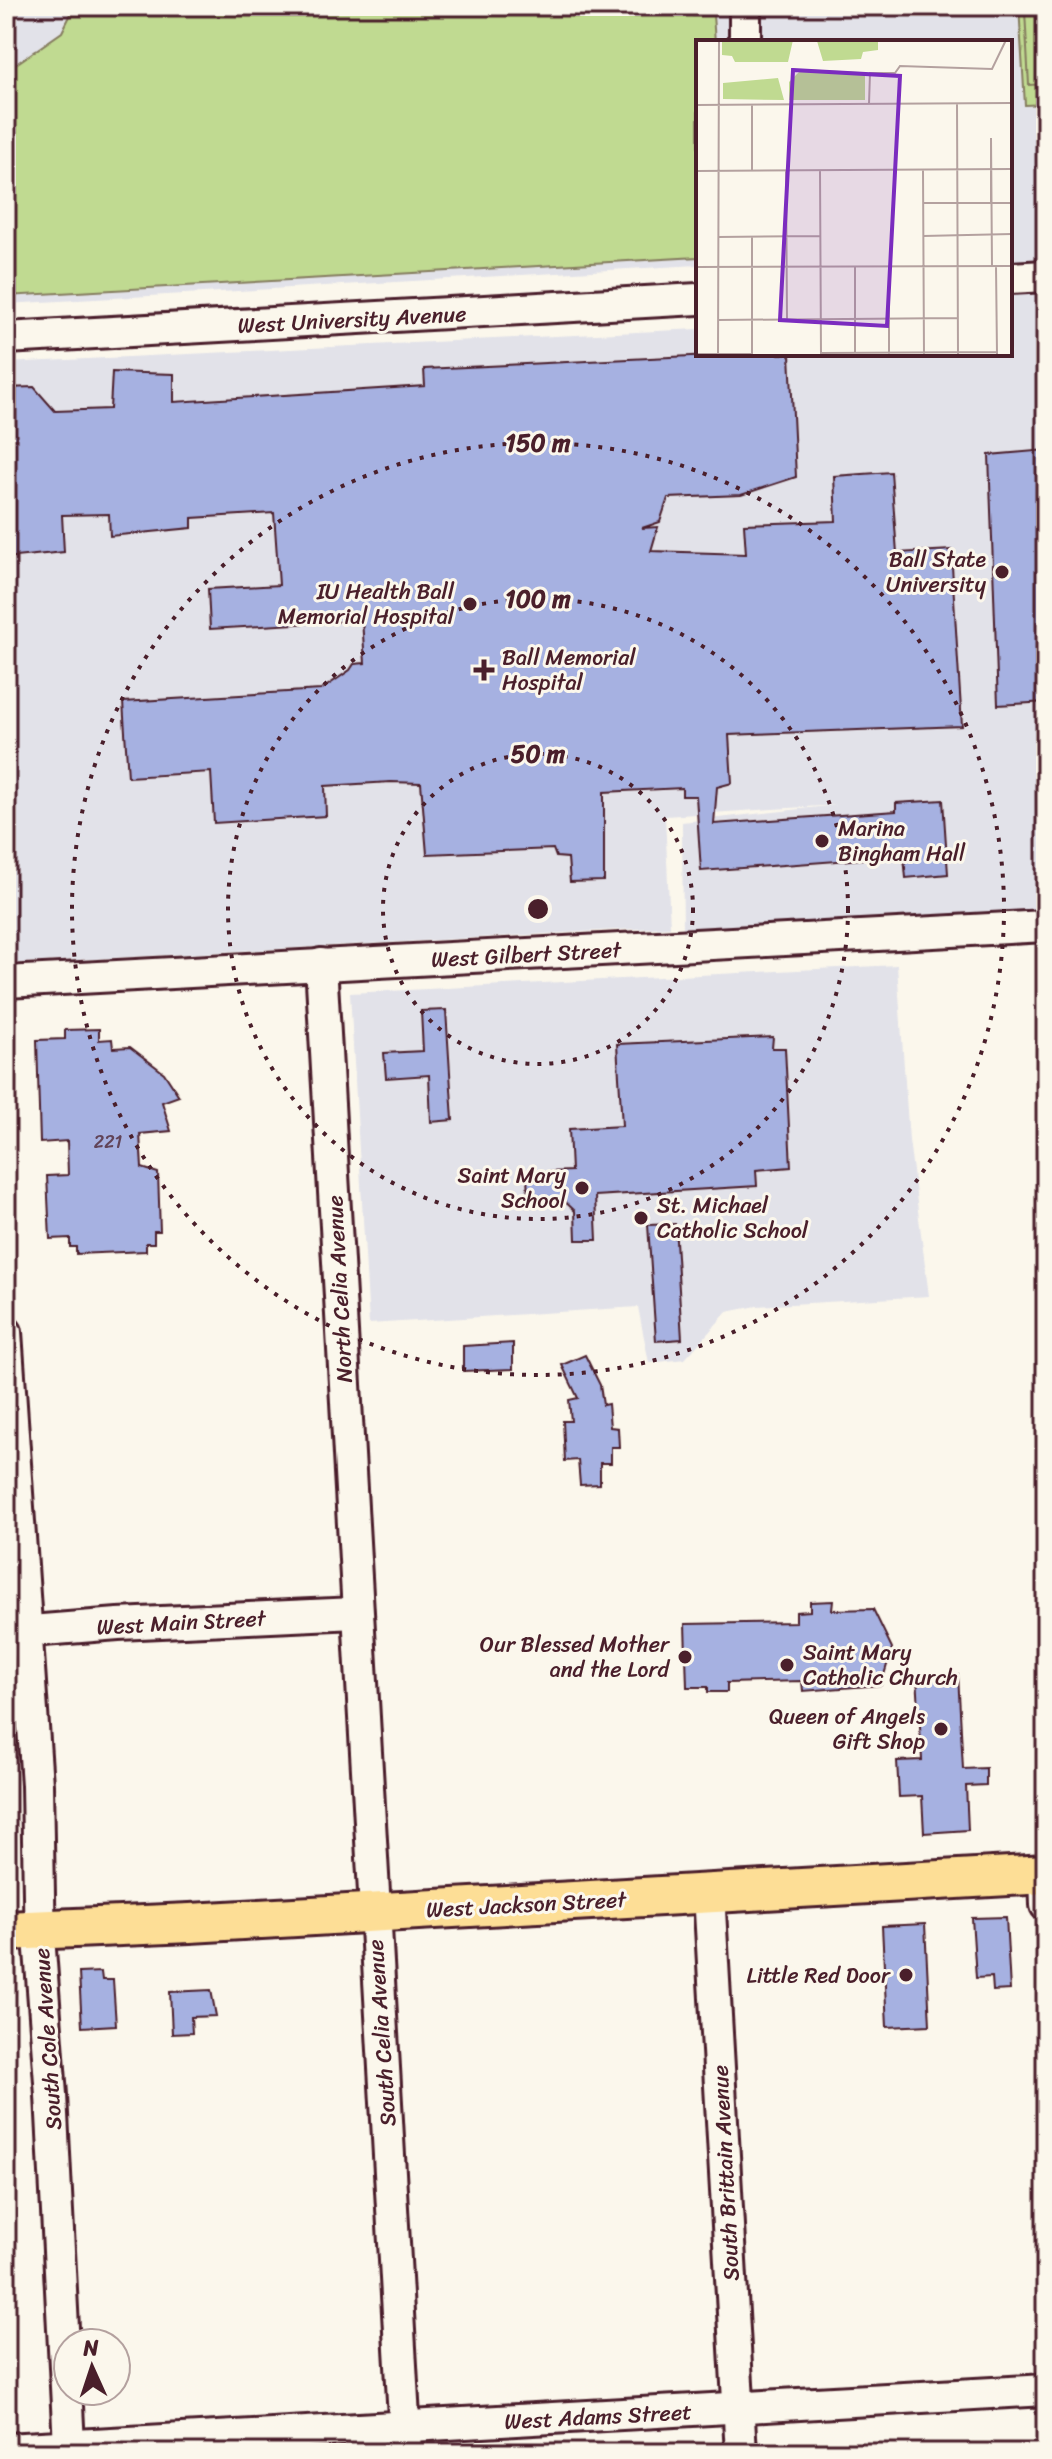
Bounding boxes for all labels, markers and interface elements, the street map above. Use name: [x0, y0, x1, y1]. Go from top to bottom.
inset map: [696, 40, 1012, 356]
street label: West University Avenue: [237, 294, 467, 345]
text: 150 m: [506, 422, 571, 464]
place label: Ball State University: [886, 540, 987, 604]
marker: Ball State University: [993, 563, 1011, 581]
place label: IU Health Ball Memorial Hospital: [278, 572, 455, 636]
text: 100 m: [505, 578, 571, 620]
marker: IU Health Ball Memorial Hospital: [461, 595, 479, 613]
place label: Ball Memorial Hospital: [502, 638, 636, 702]
marker: Ball Memorial Hospital: [473, 659, 495, 681]
text: 50 m: [511, 733, 566, 775]
place label: Marina Bingham Hall: [838, 809, 966, 873]
marker: Marina Bingham Hall: [813, 832, 831, 850]
centre of rings: [524, 895, 552, 923]
street label: West Gilbert Street: [430, 930, 623, 979]
house number: 221: [94, 1126, 123, 1158]
place label: Saint Mary School: [458, 1156, 567, 1220]
marker: Saint Mary School: [573, 1179, 591, 1197]
place label: St. Michael Catholic School: [657, 1186, 809, 1250]
street label: North Celia Avenue: [315, 1194, 364, 1384]
marker: St. Michael Catholic School: [632, 1209, 650, 1227]
street label: West Main Street: [96, 1599, 268, 1646]
place label: Our Blessed Mother and the Lord: [480, 1625, 671, 1689]
place label: Saint Mary Catholic Church: [803, 1633, 958, 1697]
marker: Our Blessed Mother and the Lord: [676, 1648, 694, 1666]
marker: Saint Mary Catholic Church: [778, 1656, 796, 1674]
place label: Queen of Angels Gift Shop: [769, 1697, 925, 1761]
marker: Queen of Angels Gift Shop: [932, 1720, 950, 1738]
street label: West Jackson Street: [425, 1880, 628, 1929]
street label: South Celia Avenue: [356, 1938, 407, 2128]
street label: South Cole Avenue: [22, 1947, 73, 2131]
place label: Little Red Door: [746, 1956, 891, 1995]
marker: Little Red Door: [897, 1966, 915, 1984]
street label: South Brittain Avenue: [700, 2064, 751, 2282]
north arrow: [52, 2327, 132, 2407]
text: N: [81, 2328, 100, 2367]
street label: West Adams Street: [503, 2392, 693, 2441]

